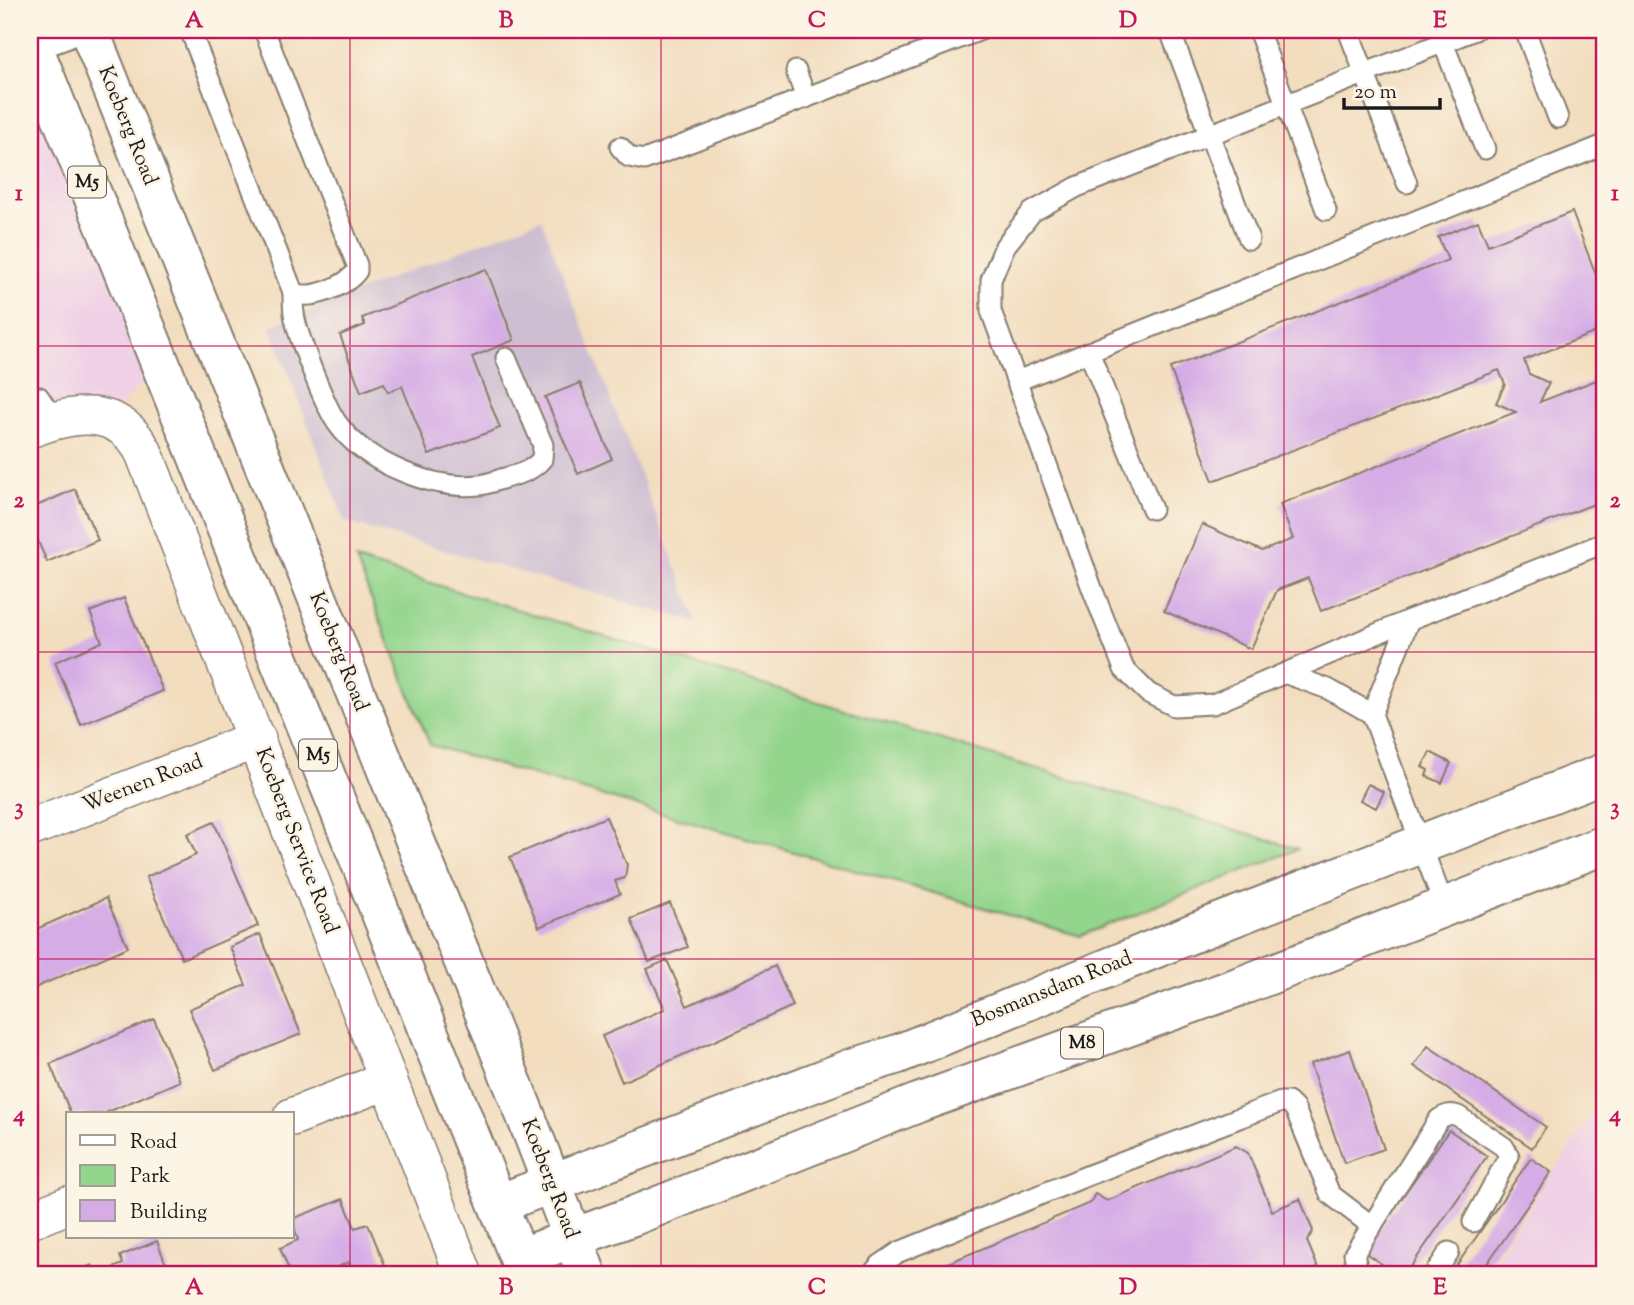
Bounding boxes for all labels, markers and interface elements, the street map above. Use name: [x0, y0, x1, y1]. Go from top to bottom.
text: A: [185, 5, 204, 38]
text: B: [499, 5, 514, 38]
text: C: [808, 5, 826, 38]
text: D: [1119, 5, 1137, 38]
text: E: [1433, 5, 1447, 38]
street label: Koeberg Road: [89, 62, 165, 190]
scale bar: [1344, 66, 1440, 110]
text: 20 m: [1354, 78, 1397, 108]
road number: M5: [68, 166, 106, 198]
text: 1: [15, 178, 23, 211]
text: 1: [1611, 178, 1619, 211]
text: 2: [14, 485, 25, 518]
text: 2: [1610, 485, 1621, 518]
street label: Koeberg Road: [300, 588, 376, 716]
road number: M5: [299, 740, 337, 770]
street label: Koeberg Service Road: [247, 744, 345, 939]
street label: Weenen Road: [78, 747, 208, 821]
text: 3: [14, 792, 24, 825]
text: 3: [1610, 792, 1620, 825]
street label: Bosmansdam Road: [967, 944, 1137, 1036]
road number: M8: [1061, 1028, 1103, 1058]
text: 4: [12, 1099, 25, 1132]
text: 4: [1608, 1099, 1621, 1132]
legend: [66, 1112, 294, 1238]
street label: Koeberg Road: [512, 1115, 586, 1244]
text: Road: [130, 1128, 177, 1158]
text: Park: [130, 1162, 171, 1192]
text: Building: [130, 1198, 207, 1228]
text: A: [185, 1272, 204, 1305]
text: B: [499, 1272, 514, 1305]
text: C: [808, 1272, 826, 1305]
text: D: [1119, 1272, 1137, 1305]
text: E: [1433, 1272, 1447, 1305]

